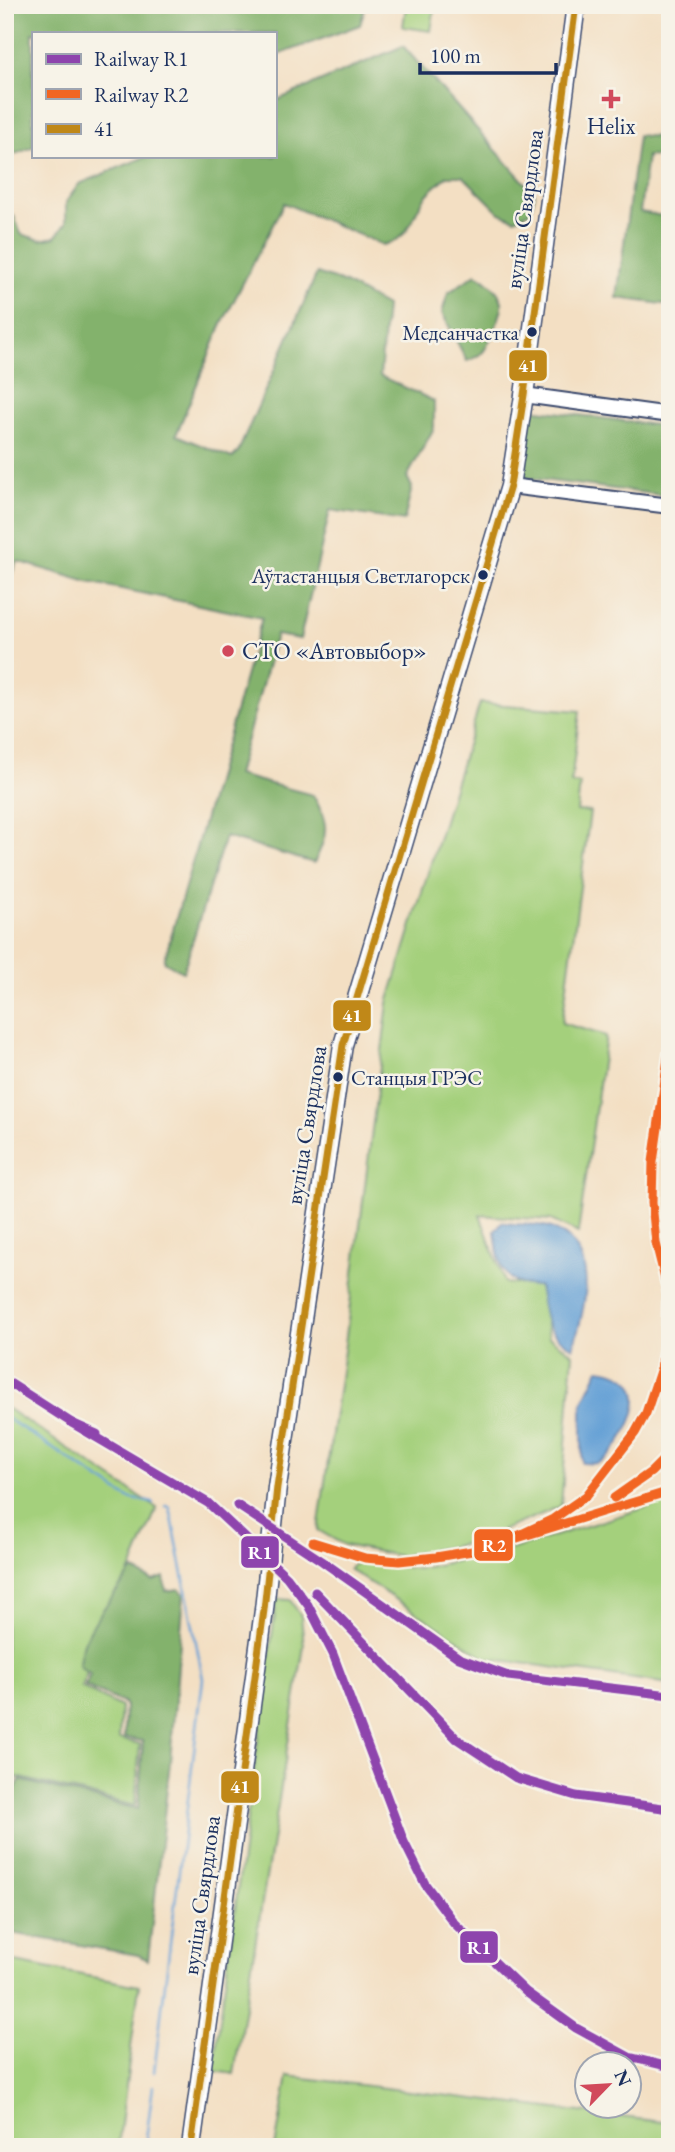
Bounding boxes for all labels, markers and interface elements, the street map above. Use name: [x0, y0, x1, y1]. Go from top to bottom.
legend: [32, 32, 276, 158]
scale bar: [420, 32, 556, 76]
text: 100 m: [430, 42, 481, 69]
text: Railway R1: [94, 45, 188, 72]
text: Railway R2: [94, 81, 188, 108]
marker: Helix: [601, 89, 621, 109]
place label: Helix: [587, 111, 635, 141]
text: 41: [94, 115, 114, 142]
street label: вуліца Свярдлова: [498, 127, 550, 291]
place label: Медсанчастка: [402, 319, 520, 346]
marker: Медсанчастка: [525, 325, 539, 339]
line badge: 41: [508, 349, 548, 382]
text: 41: [518, 353, 538, 378]
place label: Аўтастанцыя Светлагорск: [250, 562, 470, 589]
marker: Аўтастанцыя Светлагорск: [476, 568, 490, 582]
place label: СТО «Автовыбор»: [242, 636, 427, 666]
marker: СТО «Автовыбор»: [220, 643, 236, 659]
line badge: 41: [332, 999, 372, 1032]
text: 41: [342, 1003, 362, 1028]
street label: вуліца Свярдлова: [279, 1043, 334, 1207]
place label: Станцыя ГРЭС: [351, 1064, 482, 1091]
marker: Станцыя ГРЭС: [331, 1070, 345, 1084]
line badge: R2: [473, 1528, 514, 1562]
text: R2: [482, 1533, 506, 1558]
line badge: R1: [240, 1535, 280, 1569]
text: R1: [248, 1540, 272, 1565]
line badge: 41: [220, 1770, 260, 1804]
text: 41: [230, 1774, 250, 1799]
street label: вуліца Свярдлова: [175, 1813, 227, 1977]
line badge: R1: [459, 1930, 499, 1964]
text: R1: [467, 1935, 491, 1960]
north arrow: [574, 2050, 644, 2120]
text: N: [608, 2066, 638, 2091]

